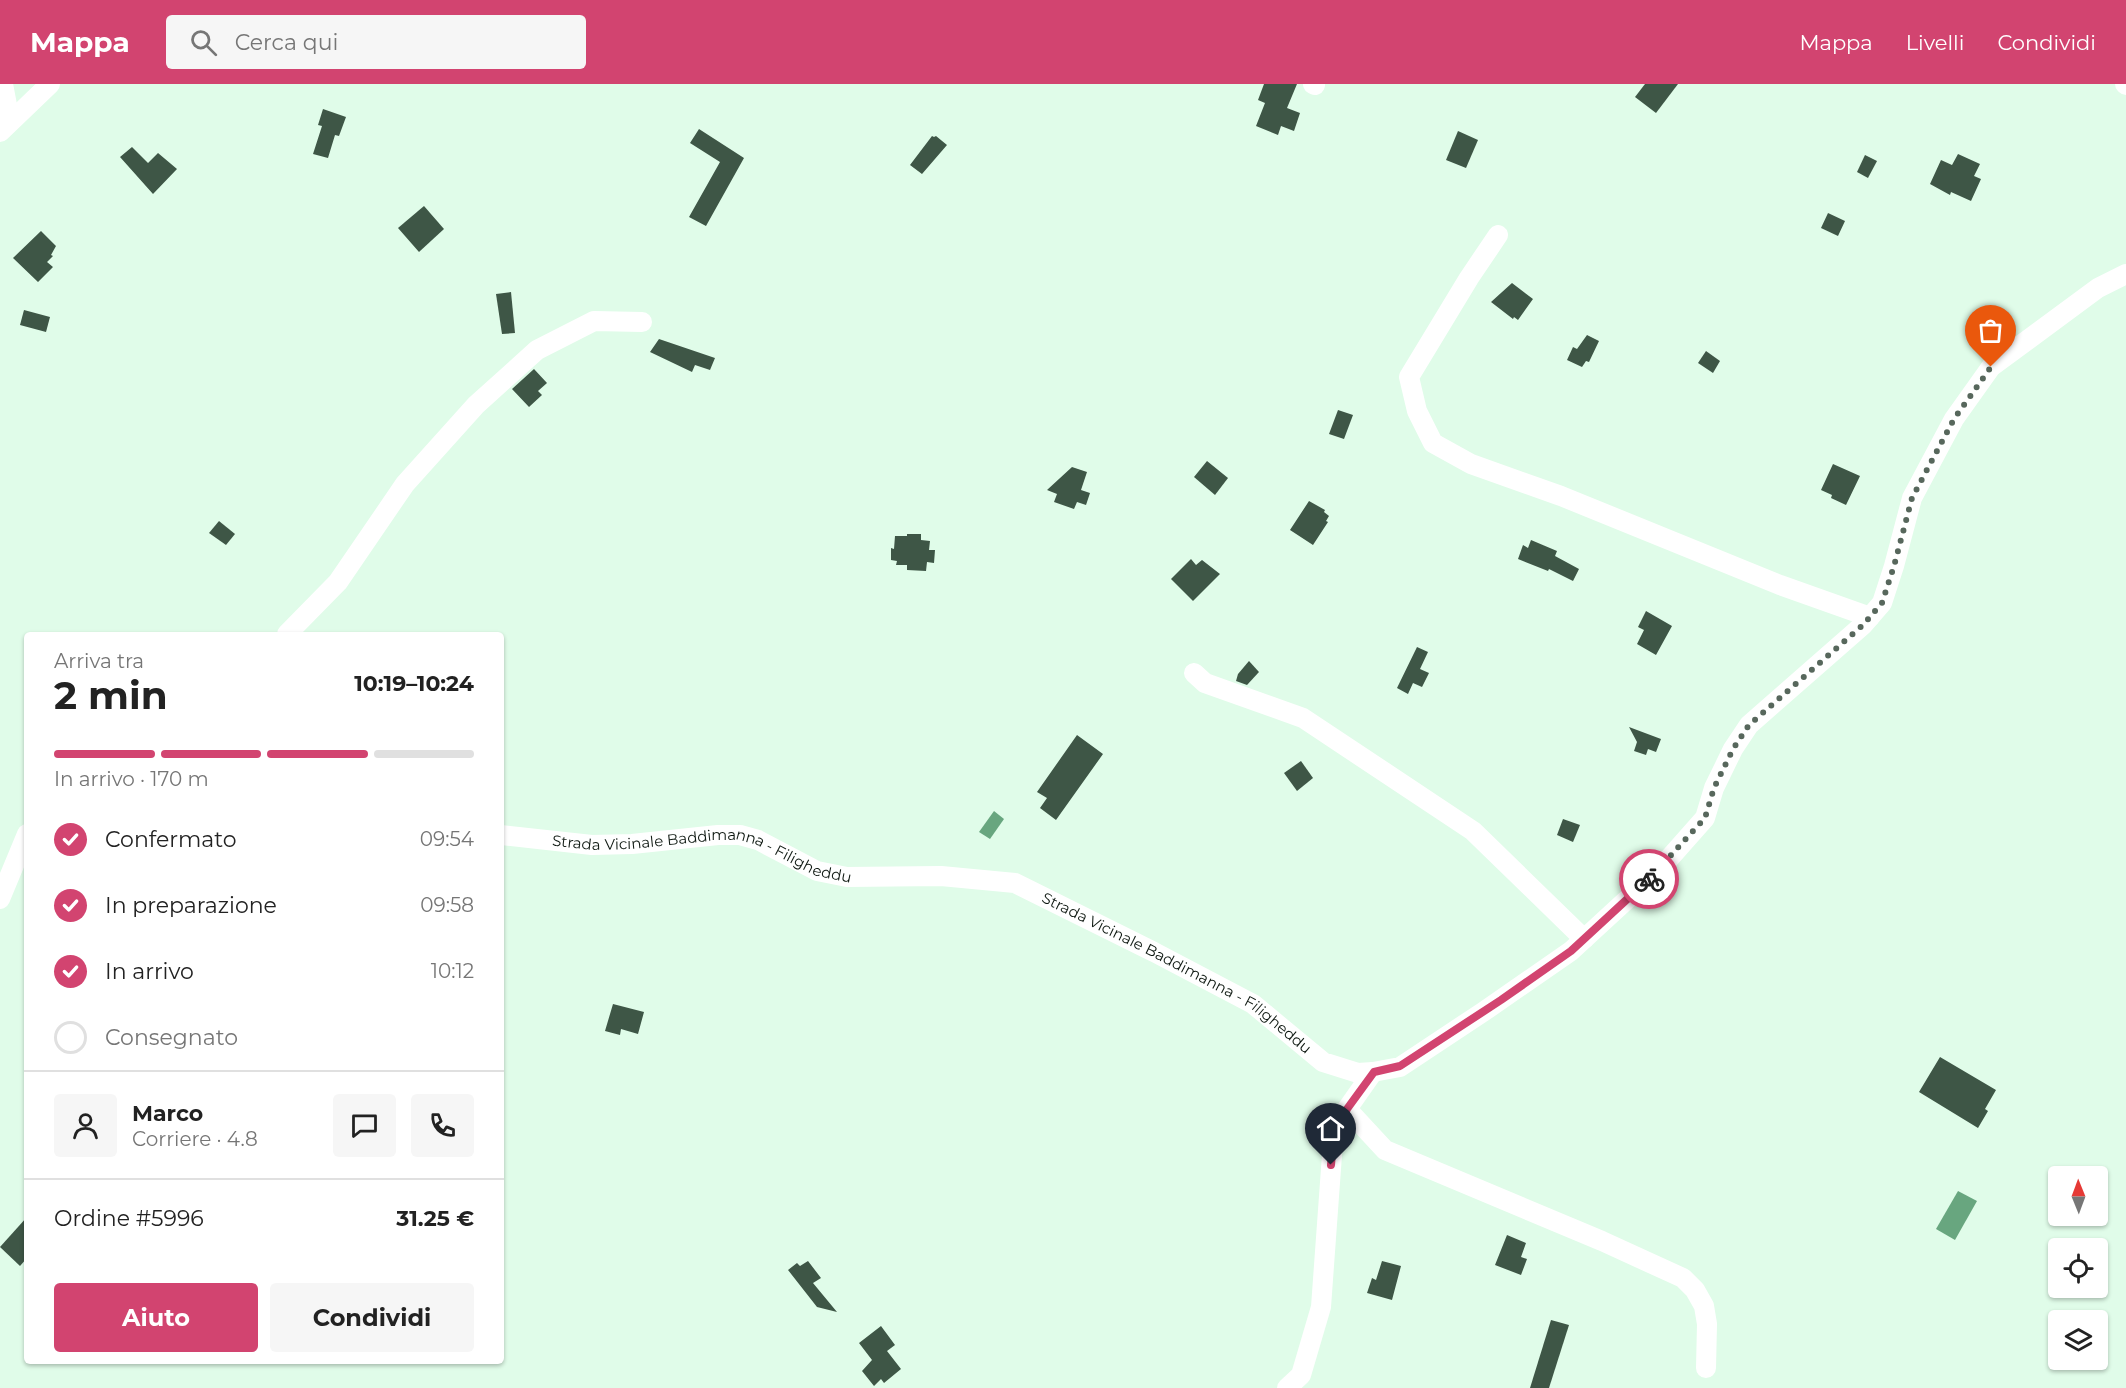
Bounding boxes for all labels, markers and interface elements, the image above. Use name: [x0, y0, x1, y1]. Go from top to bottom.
search box: [166, 15, 586, 69]
text: Mappa: [30, 25, 130, 59]
icon: search: [187, 26, 220, 59]
text: Cerca qui: [235, 29, 338, 56]
text: Mappa: [1799, 30, 1873, 55]
text: Livelli: [1906, 30, 1964, 55]
text: Condividi: [1997, 30, 2096, 55]
pin: [1965, 305, 2016, 367]
icon: bag: [1974, 314, 2007, 347]
text: Arriva tra: [54, 649, 144, 673]
text: 10:19–10:24: [354, 670, 474, 697]
text: 2 min: [54, 671, 168, 719]
text: In arrivo · 170 m: [54, 767, 209, 791]
icon: check: [54, 823, 87, 856]
street label: Strada Vicinale Baddimanna - Filigheddu: [551, 824, 853, 887]
text: Confermato: [105, 826, 237, 853]
text: 09:54: [420, 827, 474, 851]
courier: [1619, 849, 1679, 909]
icon: bike: [1633, 863, 1666, 896]
street label: Strada Vicinale Baddimanna - Filigheddu: [1039, 888, 1316, 1058]
icon: check: [54, 889, 87, 922]
text: In preparazione: [105, 892, 277, 919]
text: 09:58: [420, 893, 474, 917]
icon: check: [54, 955, 87, 988]
text: In arrivo: [105, 958, 194, 985]
text: 10:12: [431, 959, 474, 983]
text: Consegnato: [105, 1024, 238, 1051]
button: person: [54, 1094, 117, 1157]
button: chat: [333, 1094, 396, 1157]
button: phone: [411, 1094, 474, 1157]
text: Marco: [132, 1100, 203, 1127]
pin: [1305, 1103, 1356, 1165]
icon: home: [1314, 1112, 1347, 1145]
text: Corriere · 4.8: [132, 1127, 258, 1151]
north arrow: [2048, 1166, 2108, 1226]
map controls: [2048, 1166, 2108, 1370]
text: Ordine #5996: [54, 1205, 204, 1232]
text: 31.25 €: [396, 1205, 474, 1232]
button: locate: [2048, 1238, 2108, 1298]
button: Aiuto: [54, 1283, 258, 1352]
button: Condividi: [270, 1283, 474, 1352]
button: layers: [2048, 1310, 2108, 1370]

